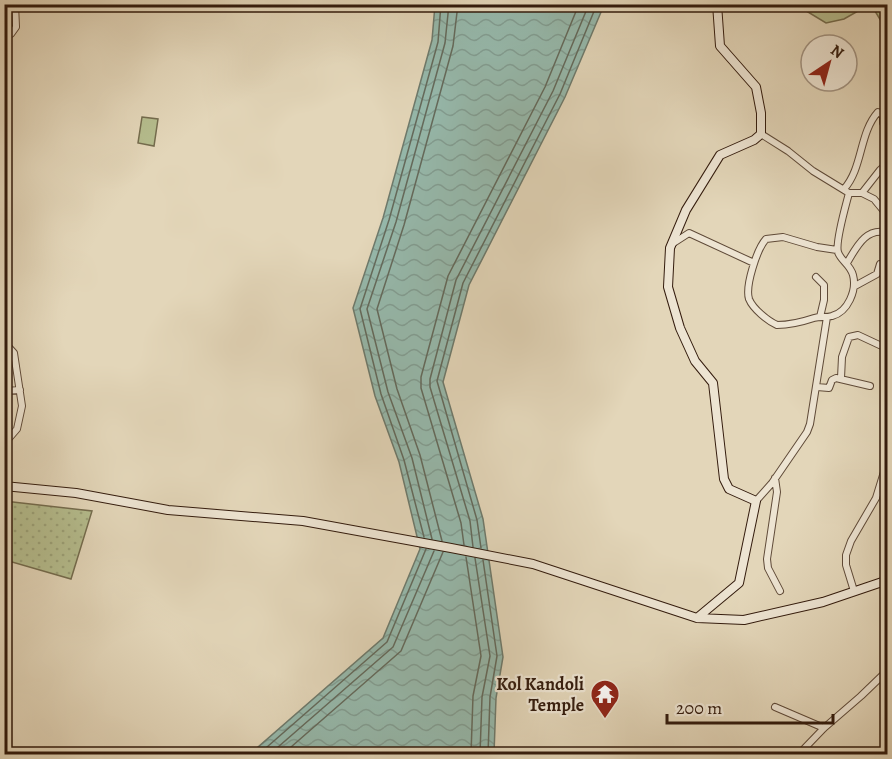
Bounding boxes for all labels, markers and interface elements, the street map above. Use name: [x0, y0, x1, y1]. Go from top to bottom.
north arrow: [799, 33, 859, 93]
text: N: [826, 39, 849, 64]
place label: Kol Kandoli Temple: [496, 672, 584, 717]
temple icon: Kol Kandoli Temple: [589, 678, 621, 720]
scale bar: [667, 687, 834, 725]
text: 200 m: [676, 696, 722, 720]

